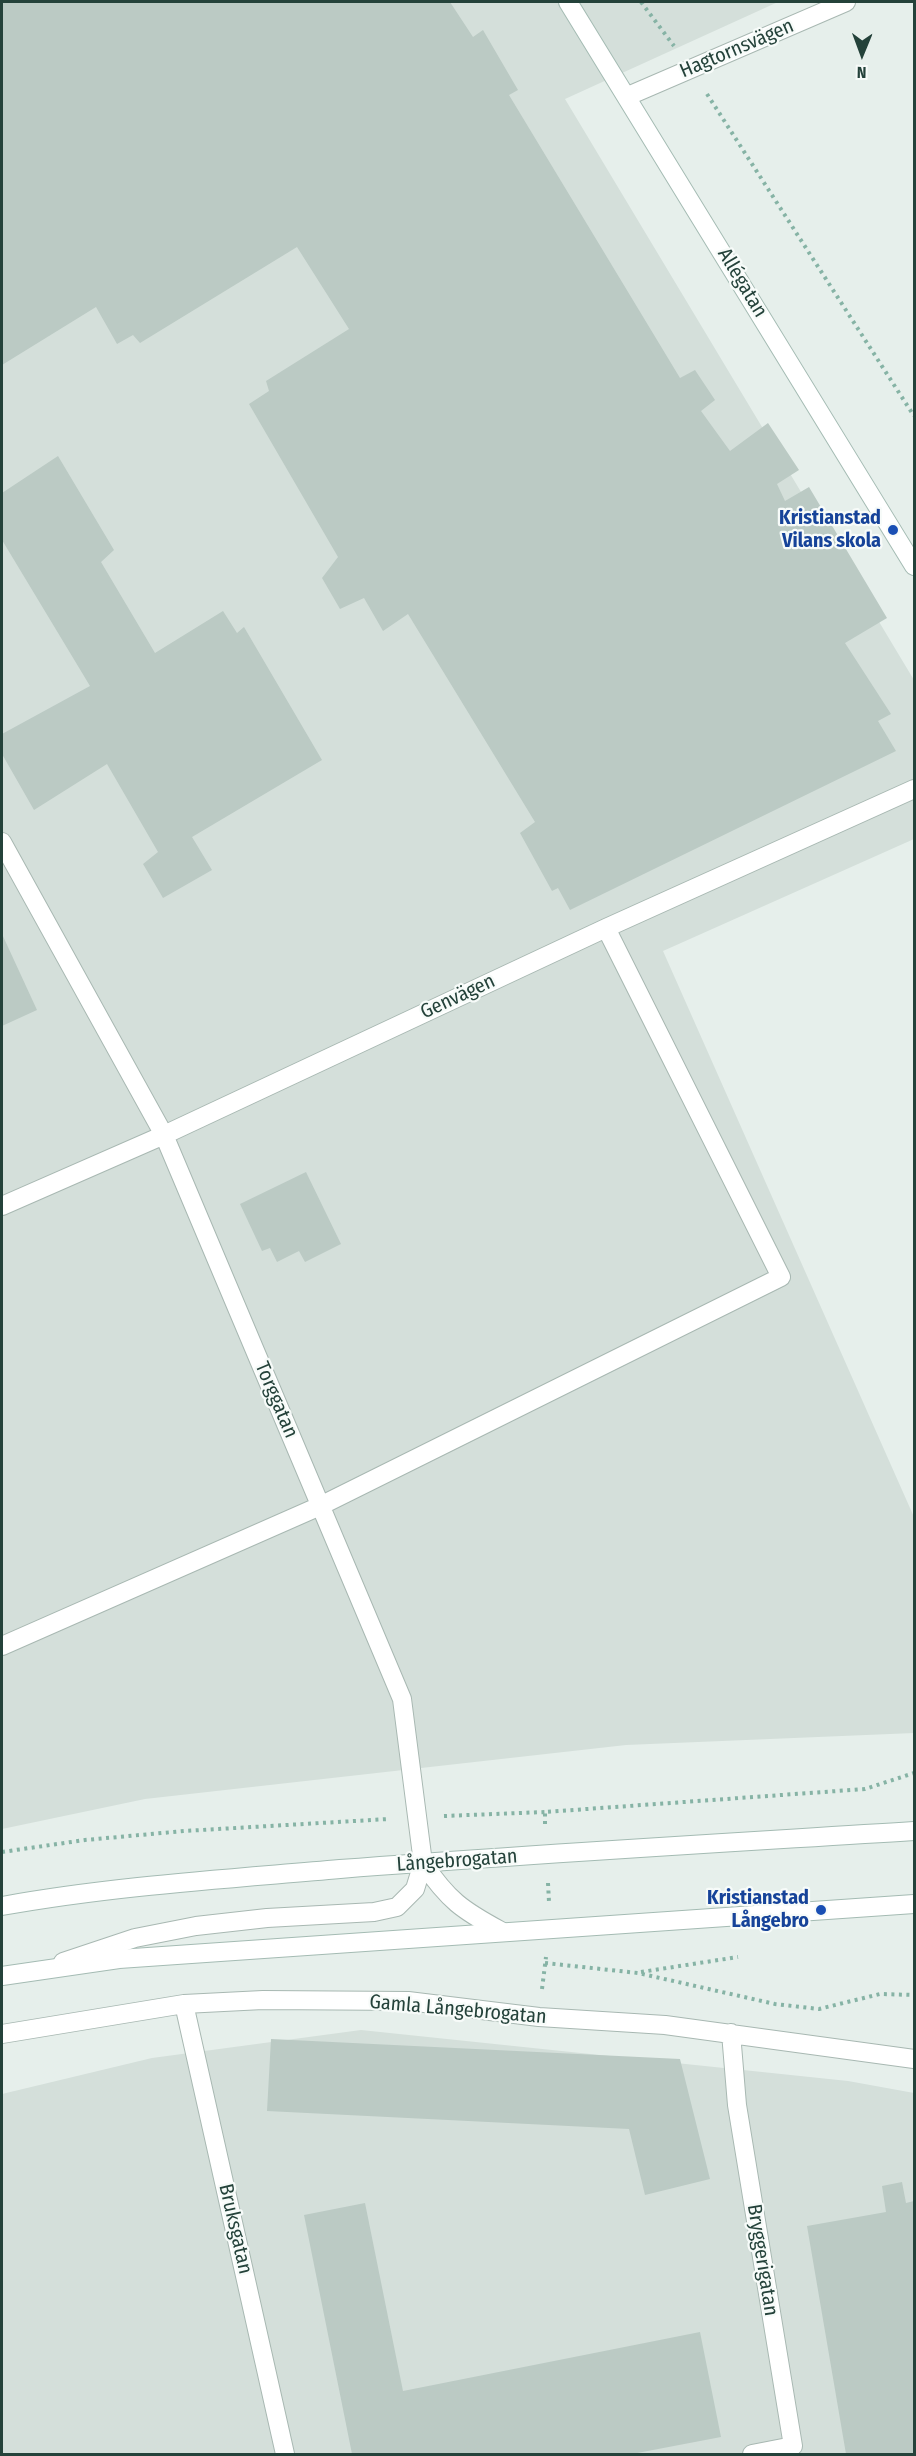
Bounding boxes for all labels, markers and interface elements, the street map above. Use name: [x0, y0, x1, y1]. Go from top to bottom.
street label: Hagtornsvägen: [676, 14, 798, 84]
north arrow: [832, 24, 892, 84]
text: N: [857, 63, 867, 82]
street label: Allégatan: [712, 244, 772, 322]
place label: Kristianstad Vilans skola: [779, 506, 881, 553]
marker: Kristianstad Vilans skola: [886, 523, 900, 537]
street label: Genvägen: [417, 969, 499, 1025]
street label: Torggatan: [249, 1358, 303, 1442]
street label: Långebrogatan: [396, 1845, 518, 1877]
place label: Kristianstad Långebro: [707, 1886, 809, 1933]
marker: Kristianstad Långebro: [814, 1903, 828, 1917]
street label: Gamla Långebrogatan: [369, 1990, 547, 2030]
street label: Bruksgatan: [213, 2182, 257, 2276]
street label: Bryggerigatan: [741, 2202, 783, 2318]

